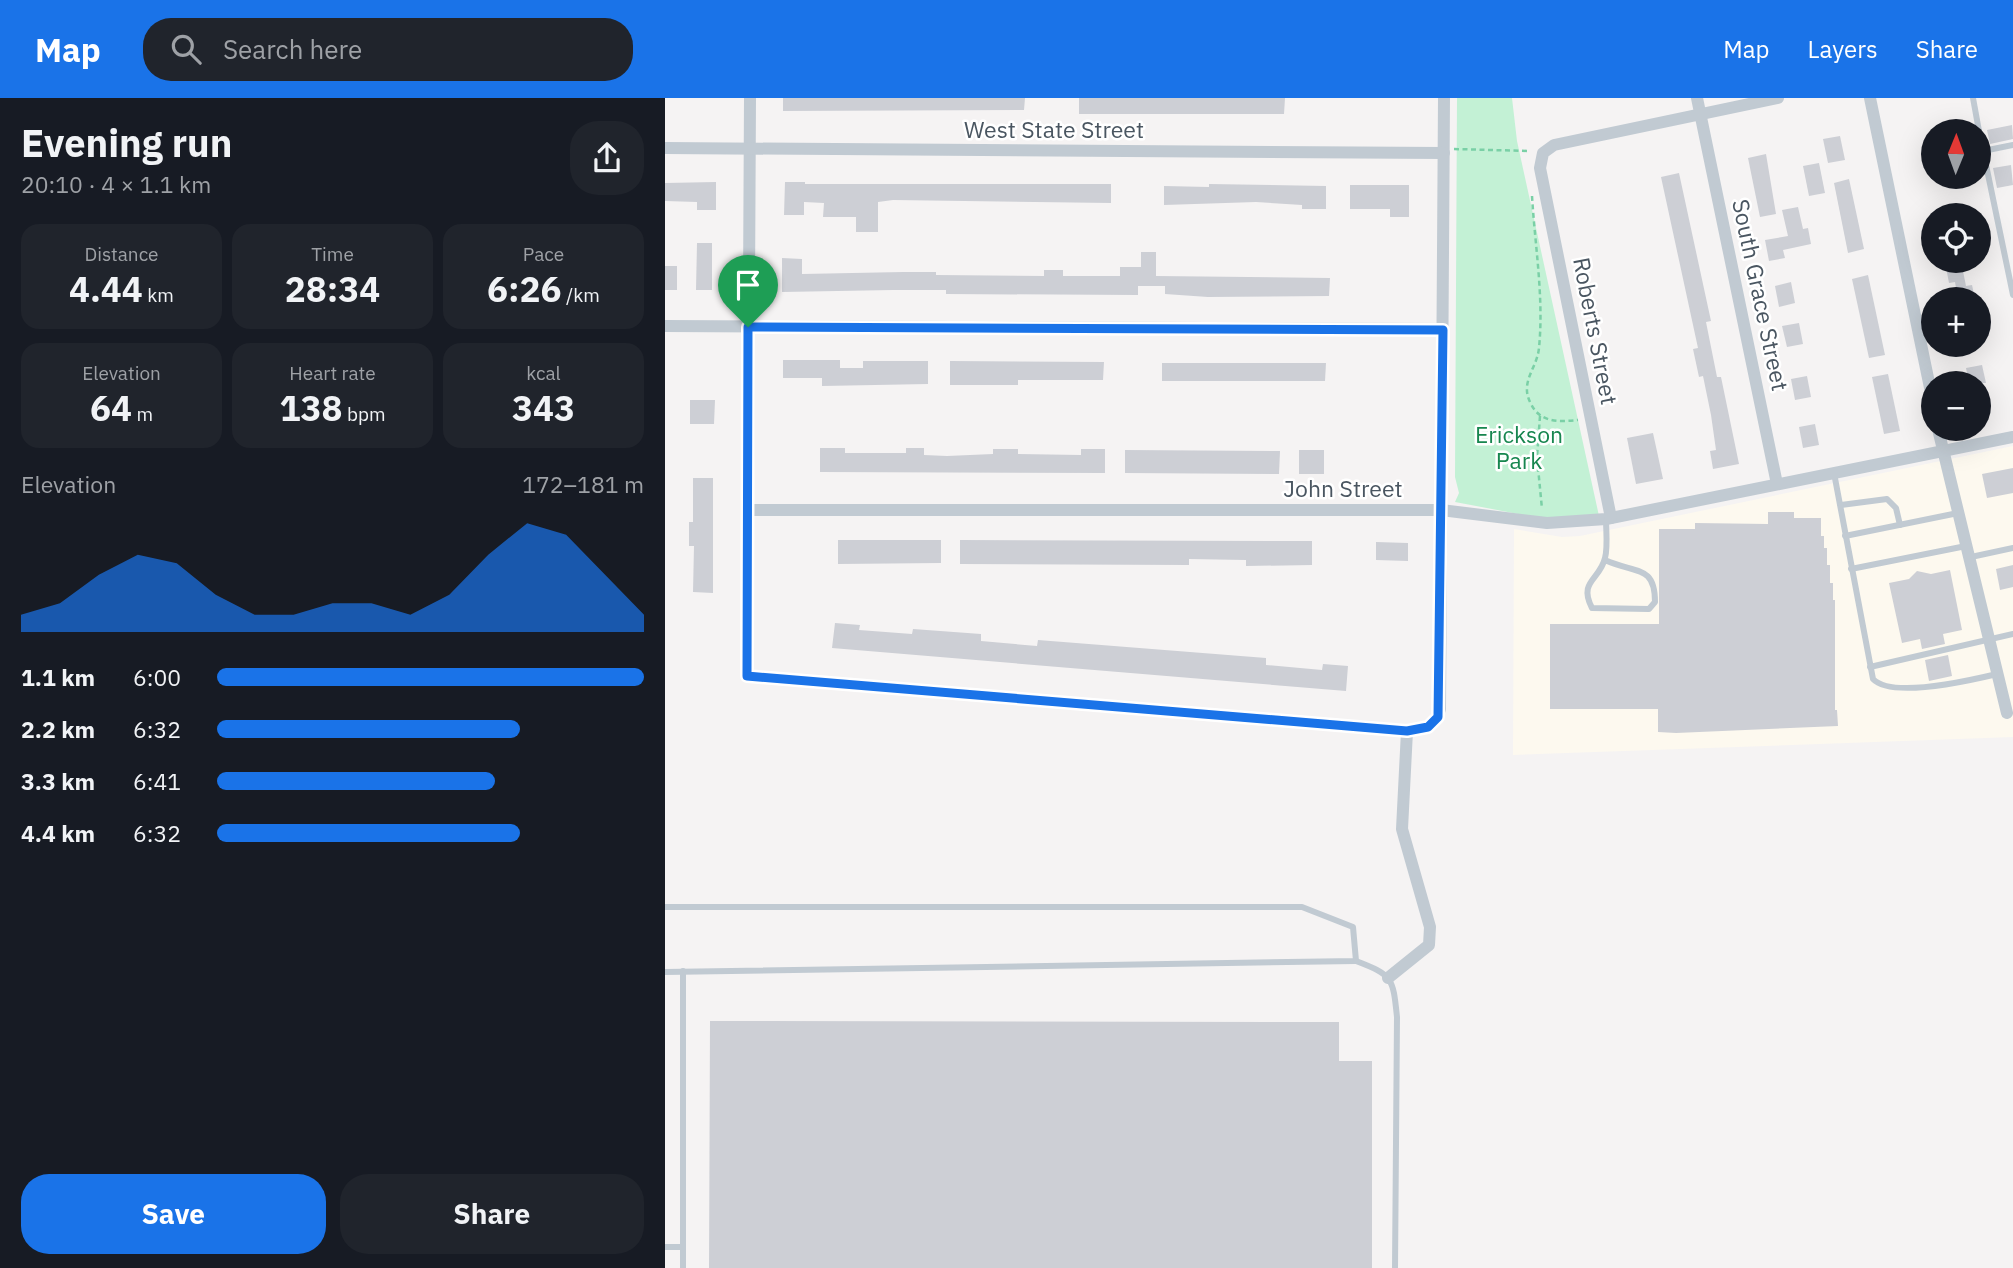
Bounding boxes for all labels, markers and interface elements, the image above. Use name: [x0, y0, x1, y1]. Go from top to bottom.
search box: [143, 18, 633, 81]
text: Map: [35, 28, 101, 71]
icon: search: [167, 30, 205, 68]
text: Search here: [223, 32, 362, 66]
text: Map: [1723, 33, 1770, 65]
text: Layers: [1808, 33, 1878, 65]
text: Share: [1916, 33, 1978, 65]
street label: West State Street: [964, 114, 1144, 144]
text: Evening run: [21, 118, 232, 167]
north arrow: [1921, 119, 1991, 189]
map controls: [1921, 119, 1991, 441]
button: share: [570, 121, 644, 195]
text: 20:10 · 4 × 1.1 km: [21, 169, 211, 199]
street label: South Grace Street: [1726, 196, 1796, 393]
button: locate: [1921, 203, 1991, 273]
text: Distance: [84, 242, 159, 266]
text: Time: [311, 242, 354, 266]
text: Pace: [523, 242, 564, 266]
pin: [718, 255, 778, 327]
street label: Roberts Street: [1567, 255, 1625, 407]
text: 4.44: [69, 266, 143, 312]
text: 28:34: [285, 266, 380, 312]
text: 6:26: [487, 266, 562, 312]
icon: arrive: [729, 266, 767, 304]
text: km: [143, 283, 174, 307]
text: /km: [562, 283, 600, 307]
button: +: [1921, 287, 1991, 357]
text: Elevation: [82, 361, 161, 385]
text: Heart rate: [289, 361, 376, 385]
text: kcal: [526, 361, 561, 385]
button: −: [1921, 371, 1991, 441]
text: 64: [90, 385, 132, 431]
text: 138: [279, 385, 342, 431]
text: 343: [512, 385, 575, 431]
text: m: [132, 402, 153, 426]
text: bpm: [342, 402, 386, 426]
park label: Erickson Park: [1475, 419, 1563, 475]
text: Elevation: [21, 469, 116, 499]
text: 172–181 m: [522, 469, 644, 499]
street label: John Street: [1283, 473, 1403, 503]
text: 1.1 km: [21, 662, 95, 692]
text: 6:00: [133, 662, 181, 692]
text: 2.2 km: [21, 714, 95, 744]
text: 6:32: [133, 714, 181, 744]
text: 3.3 km: [21, 766, 95, 796]
text: 6:41: [133, 766, 181, 796]
text: 4.4 km: [21, 818, 95, 848]
text: 6:32: [133, 818, 181, 848]
button: Save: [21, 1174, 326, 1254]
button: Share: [340, 1174, 644, 1254]

